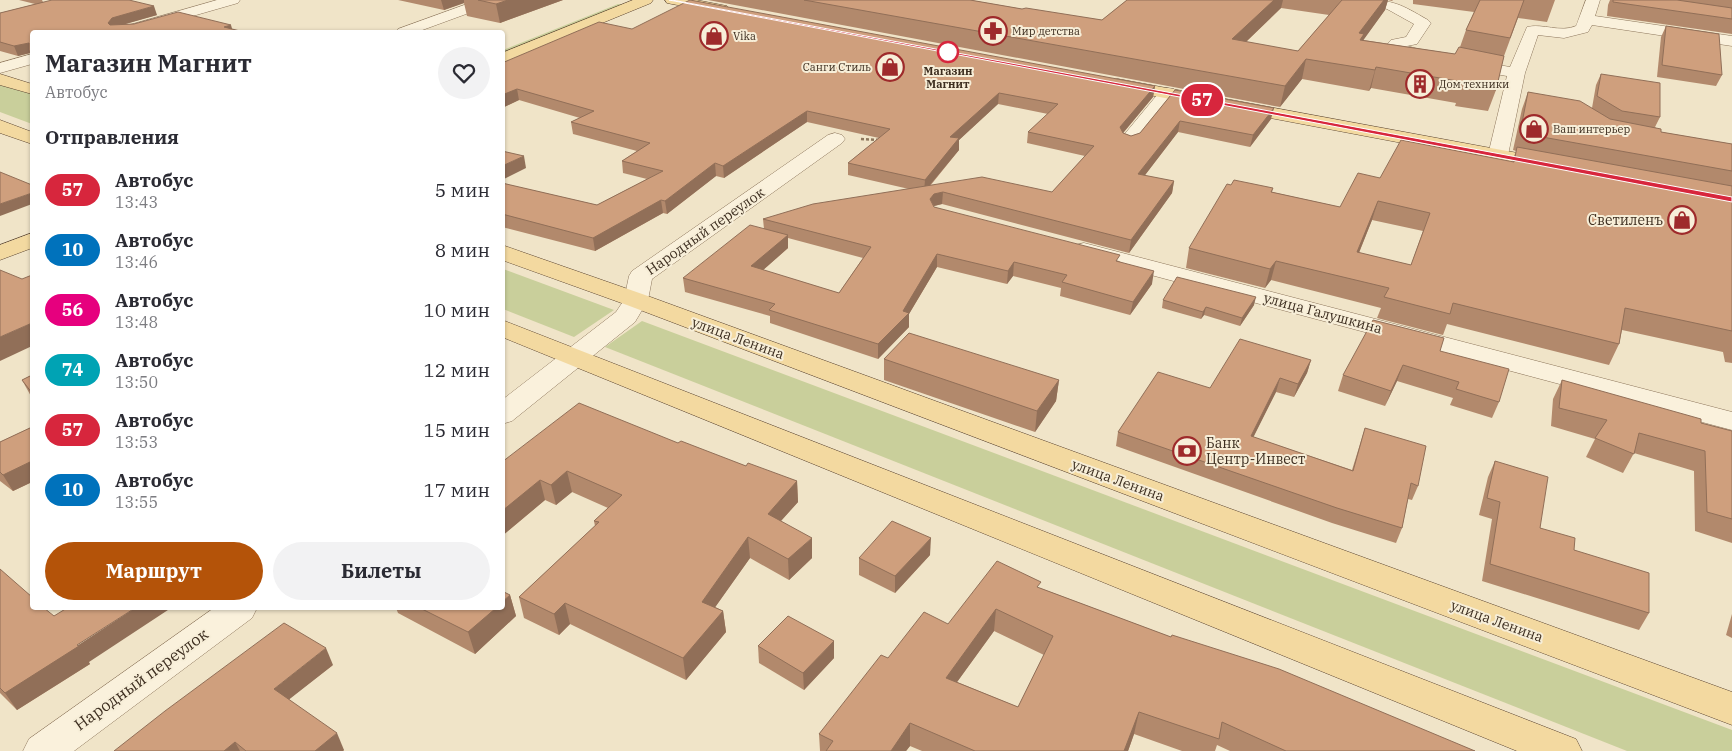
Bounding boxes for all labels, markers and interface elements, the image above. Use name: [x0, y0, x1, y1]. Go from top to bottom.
pharmacy icon: Мир детства: [978, 16, 1008, 46]
shop icon: Vika: [699, 21, 729, 51]
place label: Мир детства: [1012, 24, 1080, 38]
place label: Vika: [733, 29, 756, 43]
marker: Магазин Магнит: [937, 41, 959, 63]
text: Магазин Магнит: [45, 47, 252, 79]
button: heart: [438, 47, 490, 99]
shop icon: Санги Стиль: [875, 52, 905, 82]
place label: Санги Стиль: [803, 60, 871, 74]
place label: Магазин Магнит: [924, 64, 973, 91]
building icon: Дом техники: [1405, 69, 1435, 99]
place label: Дом техники: [1439, 77, 1509, 91]
text: Автобус: [45, 82, 108, 102]
line badge: 57: [1180, 84, 1224, 116]
text: 57: [1191, 88, 1213, 111]
shop icon: Ваш интерьер: [1519, 114, 1549, 144]
place label: Ваш интерьер: [1553, 122, 1630, 136]
text: Отправления: [45, 125, 179, 149]
text: Автобус: [115, 168, 193, 192]
text: 57: [62, 178, 83, 201]
text: 5 мин: [435, 178, 490, 202]
street label: Народный переулок: [642, 183, 768, 279]
text: 13:43: [115, 192, 158, 212]
shop icon: Светиленъ: [1667, 205, 1697, 235]
place label: Светиленъ: [1588, 211, 1663, 229]
text: Автобус: [115, 228, 193, 252]
text: 10: [62, 238, 83, 261]
text: 8 мин: [435, 238, 490, 262]
text: 13:46: [115, 252, 158, 272]
text: Автобус: [115, 288, 193, 312]
street label: улица Галушкина: [1262, 289, 1385, 338]
text: 56: [62, 298, 83, 321]
text: 10 мин: [423, 298, 490, 322]
text: 13:48: [115, 312, 158, 332]
street label: улица Ленина: [689, 313, 787, 363]
text: Автобус: [115, 348, 193, 372]
text: 74: [62, 358, 83, 381]
text: 12 мин: [423, 358, 490, 382]
text: 13:50: [115, 372, 158, 392]
text: Автобус: [115, 408, 193, 432]
text: 57: [62, 418, 83, 441]
text: 15 мин: [423, 418, 490, 442]
text: 13:53: [115, 432, 158, 452]
place label: Банк Центр-Инвест: [1206, 434, 1305, 468]
bank icon: Банк Центр-Инвест: [1172, 436, 1202, 466]
street label: улица Ленина: [1069, 455, 1167, 505]
text: Автобус: [115, 468, 193, 492]
text: 10: [62, 478, 83, 501]
text: 17 мин: [423, 478, 490, 502]
text: 13:55: [115, 492, 158, 512]
button: Маршрут: [45, 542, 263, 600]
button: Билеты: [273, 542, 490, 600]
street label: улица Ленина: [1448, 596, 1546, 646]
street label: Народный переулок: [70, 623, 213, 734]

